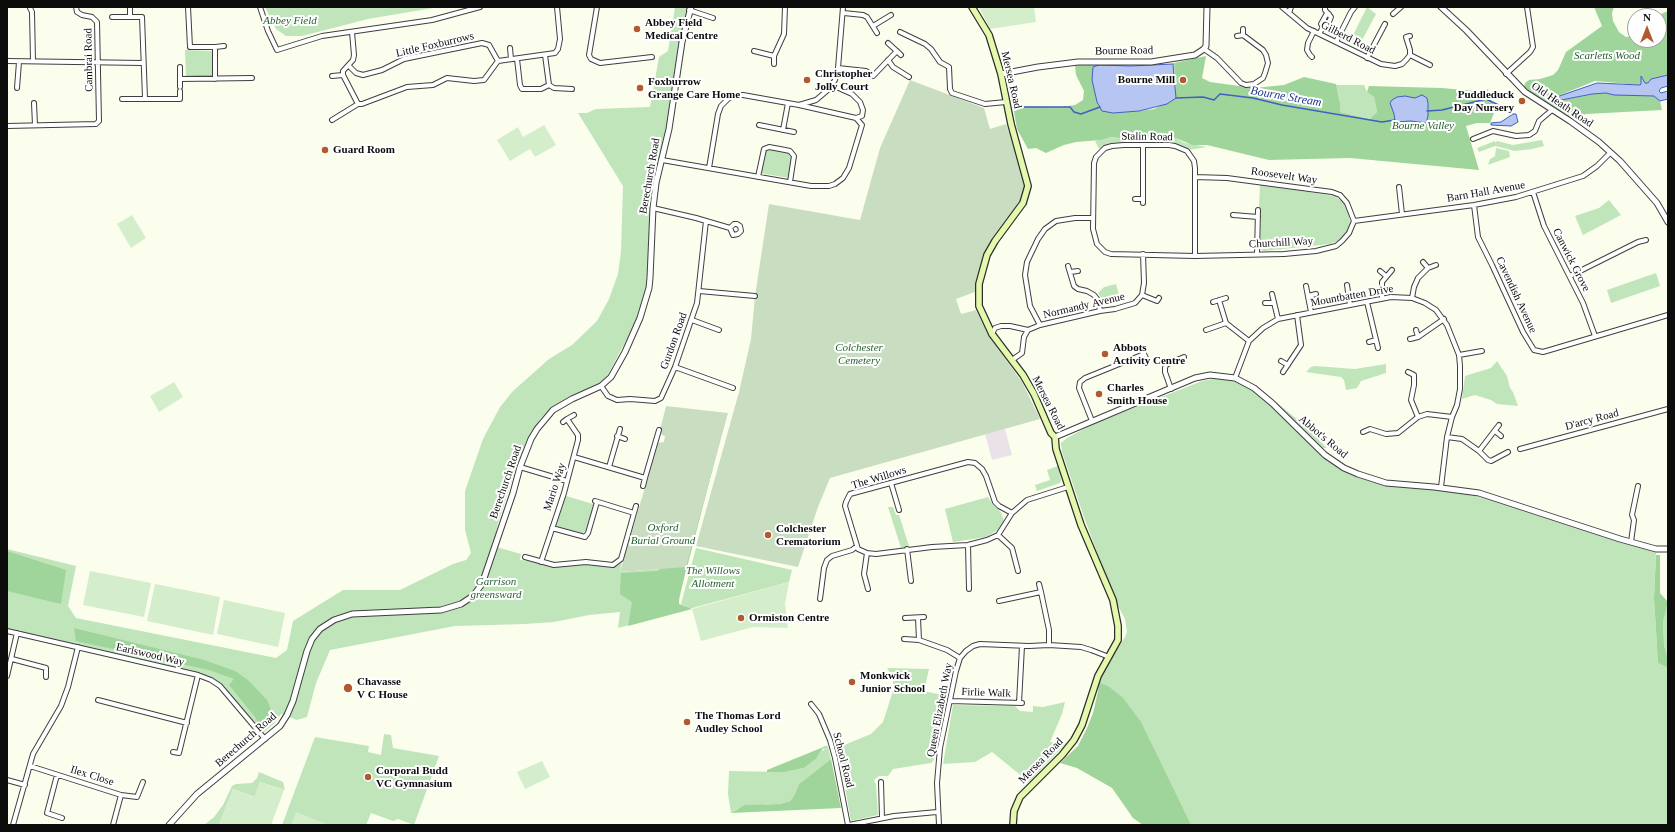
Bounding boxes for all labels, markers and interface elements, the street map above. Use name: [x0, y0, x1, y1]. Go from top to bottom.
north arrow: [1627, 8, 1667, 48]
text: N: [1643, 11, 1651, 23]
park label: Abbey Field: [263, 14, 317, 28]
place label: Abbey Field Medical Centre: [645, 16, 718, 42]
street label: Gilberd Road: [1318, 19, 1378, 57]
marker: Abbey Field Medical Centre: [632, 24, 642, 34]
street label: Cambrai Road: [82, 28, 96, 92]
street label: Little Foxburrows: [395, 30, 475, 60]
street label: Bourne Road: [1095, 44, 1153, 58]
park label: Scarletts Wood: [1574, 49, 1640, 63]
street label: Mersea Road: [998, 50, 1024, 110]
place label: Christopher Jolly Court: [815, 67, 872, 93]
place label: Bourne Mill: [1118, 73, 1175, 87]
place label: Foxburrow Grange Care Home: [648, 75, 740, 101]
marker: Christopher Jolly Court: [802, 75, 812, 85]
marker: Bourne Mill: [1178, 75, 1188, 85]
street label: Old Heath Road: [1529, 80, 1595, 130]
marker: Foxburrow Grange Care Home: [635, 83, 645, 93]
water label: Bourne Stream: [1249, 84, 1323, 110]
place label: Puddleduck Day Nursery: [1454, 88, 1514, 114]
marker: Puddleduck Day Nursery: [1517, 96, 1527, 106]
park label: Bourne Valley: [1392, 119, 1454, 133]
street label: Stalin Road: [1121, 130, 1173, 144]
street label: Berechurch Road: [637, 137, 663, 215]
place label: Guard Room: [333, 143, 395, 157]
marker: Guard Room: [320, 145, 330, 155]
street label: Roosevelt Way: [1250, 165, 1318, 187]
street label: Barn Hall Avenue: [1446, 179, 1526, 205]
street label: Canwick Grove: [1549, 226, 1593, 294]
street label: Churchill Way: [1249, 235, 1313, 251]
street label: Cavendish Avenue: [1493, 255, 1539, 335]
street label: Mountbatten Drive: [1309, 282, 1395, 310]
street label: Normandy Avenue: [1042, 290, 1126, 322]
street label: Gurdon Road: [658, 311, 690, 371]
park label: Colchester Cemetery: [835, 341, 883, 367]
place label: Abbots Activity Centre: [1113, 341, 1185, 367]
marker: Abbots Activity Centre: [1100, 349, 1110, 359]
street label: Mersea Road: [1029, 374, 1067, 432]
place label: Charles Smith House: [1107, 381, 1167, 407]
marker: Charles Smith House: [1094, 389, 1104, 399]
street label: D'arcy Road: [1564, 407, 1620, 433]
street label: Abbot's Road: [1296, 413, 1350, 461]
street label: Berechurch Road: [487, 444, 525, 520]
street label: Mario Way: [541, 461, 569, 513]
street label: The Willows: [850, 463, 908, 493]
park label: Oxford Burial Ground: [631, 521, 695, 547]
place label: Colchester Crematorium: [776, 522, 841, 548]
marker: Colchester Crematorium: [763, 530, 773, 540]
park label: The Willows Allotment: [686, 564, 740, 590]
park label: Garrison greensward: [470, 575, 522, 601]
place label: Ormiston Centre: [749, 611, 829, 625]
marker: Ormiston Centre: [736, 613, 746, 623]
street label: Earlswood Way: [115, 641, 185, 669]
street label: Queen Elizabeth Way: [924, 662, 956, 758]
place label: Monkwick Junior School: [860, 669, 925, 695]
place label: Chavasse V C House: [357, 675, 408, 701]
marker: Monkwick Junior School: [847, 677, 857, 687]
marker: Chavasse V C House: [342, 682, 354, 694]
street label: Firlie Walk: [961, 686, 1011, 700]
place label: The Thomas Lord Audley School: [695, 709, 781, 735]
street label: Berechurch Road: [213, 710, 279, 770]
marker: The Thomas Lord Audley School: [682, 717, 692, 727]
street label: School Road: [830, 731, 856, 789]
street label: Mersea Road: [1016, 735, 1066, 787]
street label: Ilex Close: [69, 763, 115, 789]
place label: Corporal Budd VC Gymnasium: [376, 764, 452, 790]
marker: Corporal Budd VC Gymnasium: [363, 772, 373, 782]

